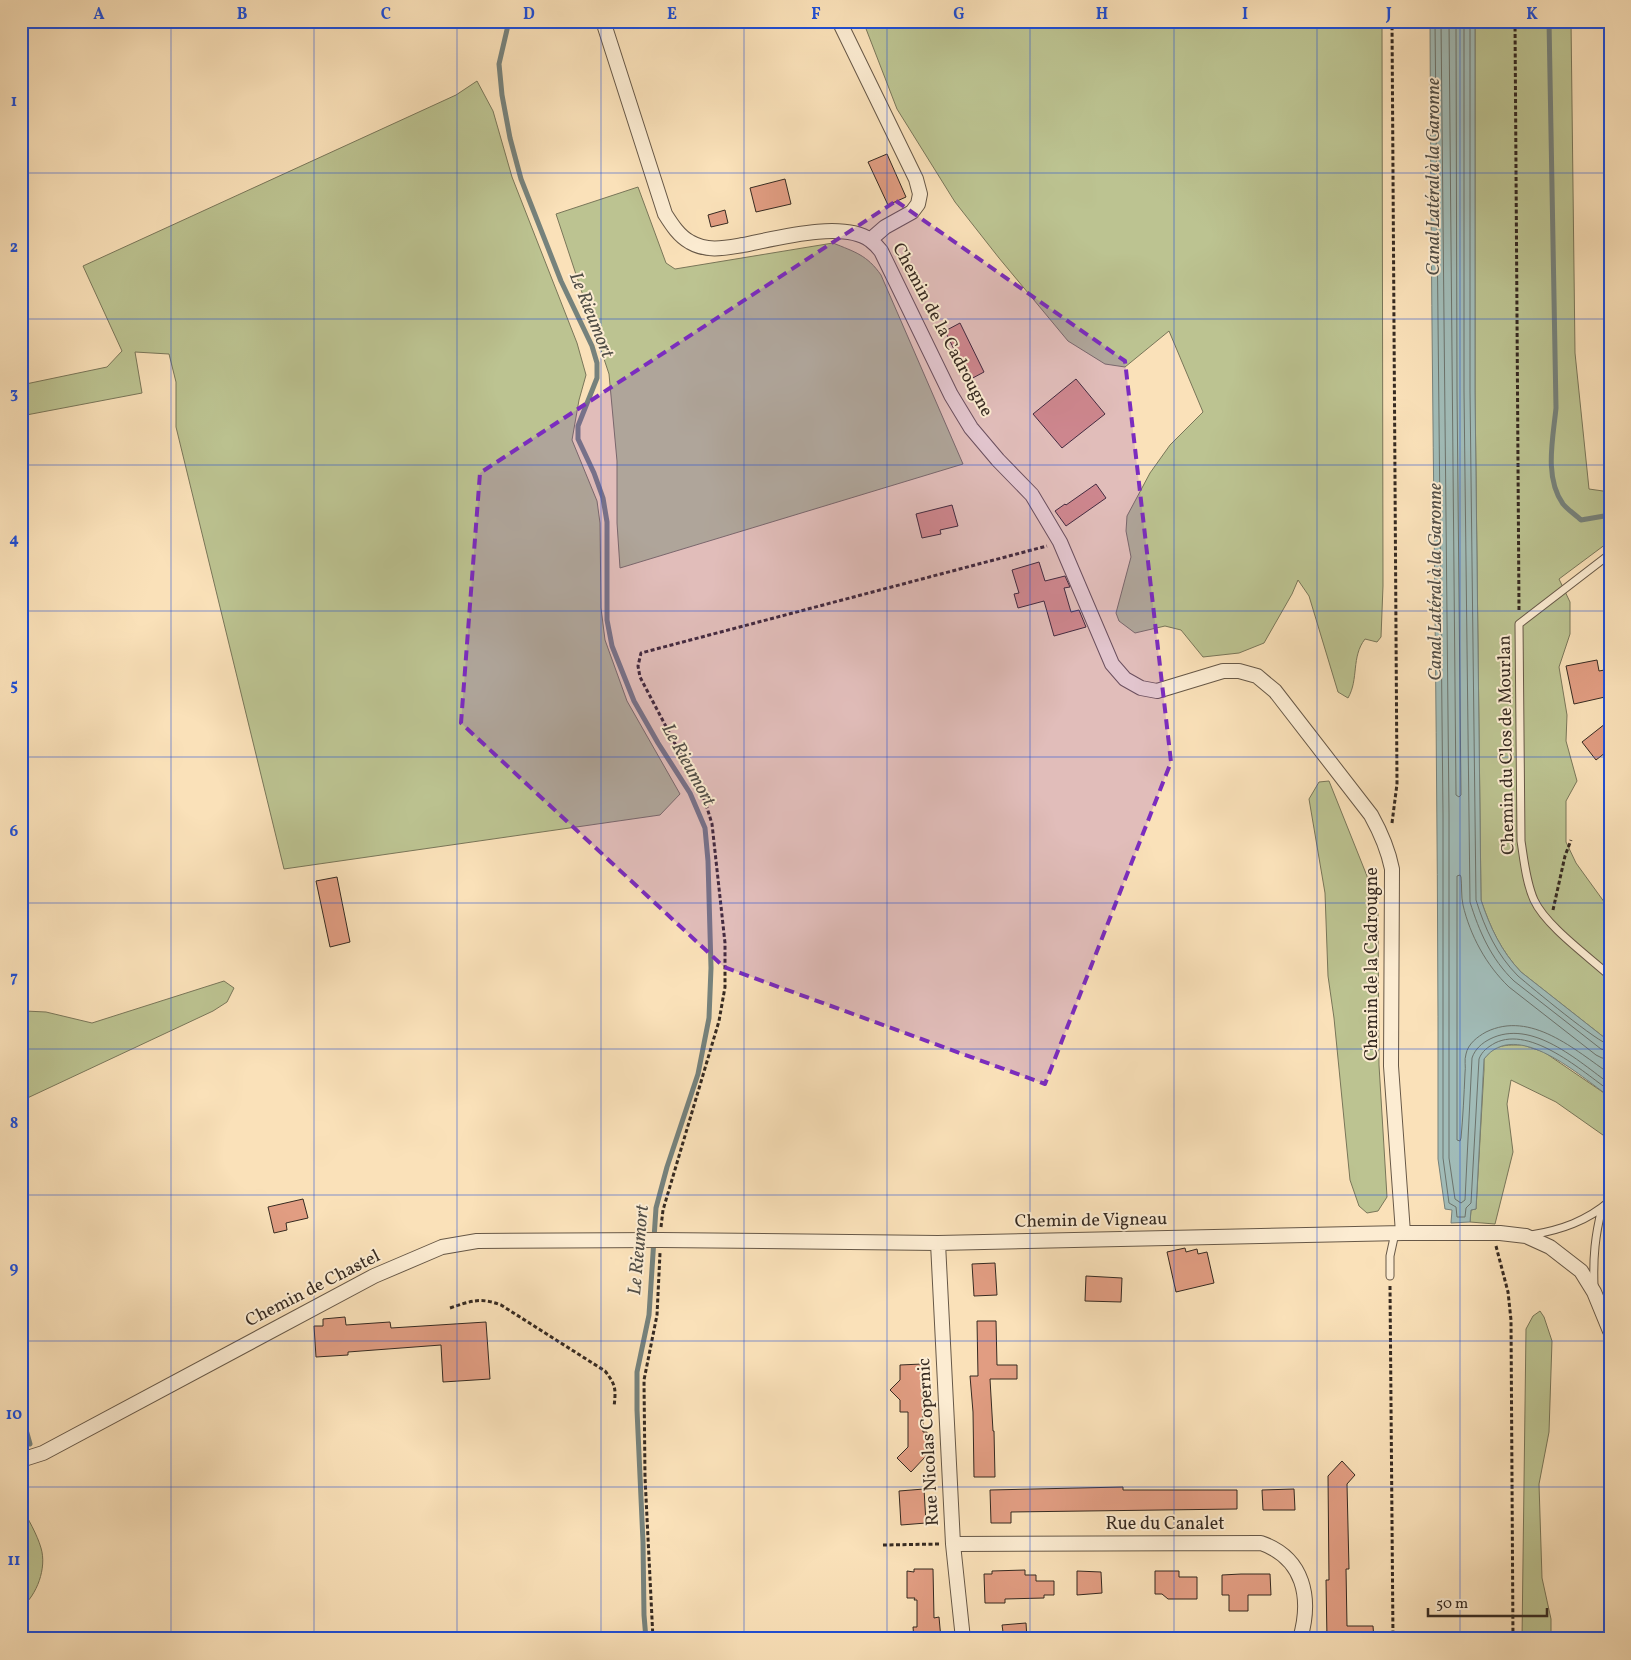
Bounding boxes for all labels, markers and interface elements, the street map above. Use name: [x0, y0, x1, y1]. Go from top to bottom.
text: A: [93, 4, 105, 26]
text: B: [237, 4, 248, 26]
text: C: [381, 4, 391, 26]
text: D: [523, 4, 535, 26]
text: E: [667, 4, 677, 26]
text: F: [811, 4, 821, 26]
text: G: [953, 4, 965, 26]
text: H: [1096, 4, 1108, 26]
text: I: [1242, 4, 1248, 26]
text: J: [1385, 4, 1392, 26]
text: K: [1526, 4, 1538, 26]
water label: Canal Latéral à la Garonne: [1421, 78, 1447, 276]
text: 1: [11, 91, 17, 113]
text: 2: [10, 237, 18, 259]
street label: Chemin de la Cadrougne: [886, 239, 998, 421]
water label: Le Rieumort: [562, 268, 620, 363]
text: 3: [10, 383, 18, 405]
water label: Canal Latéral à la Garonne: [1423, 483, 1449, 681]
text: 4: [9, 529, 19, 551]
street label: Chemin du Clos de Mourlan: [1493, 635, 1521, 855]
text: 5: [10, 675, 18, 697]
water label: Le Rieumort: [655, 719, 722, 812]
text: 6: [10, 821, 19, 843]
street label: Chemin de la Cadrougne: [1360, 867, 1385, 1061]
text: 7: [10, 967, 18, 989]
text: 8: [10, 1113, 18, 1135]
water label: Le Rieumort: [622, 1203, 656, 1296]
street label: Chemin de Vigneau: [1014, 1207, 1168, 1235]
street label: Chemin de Chastel: [241, 1244, 385, 1334]
text: 9: [10, 1258, 19, 1280]
street label: Rue Nicolas Copernic: [912, 1357, 946, 1527]
text: 10: [6, 1404, 22, 1426]
street label: Rue du Canalet: [1105, 1512, 1225, 1537]
text: 11: [8, 1550, 20, 1572]
scale bar: [1428, 1585, 1547, 1617]
text: 50 m: [1436, 1594, 1468, 1615]

